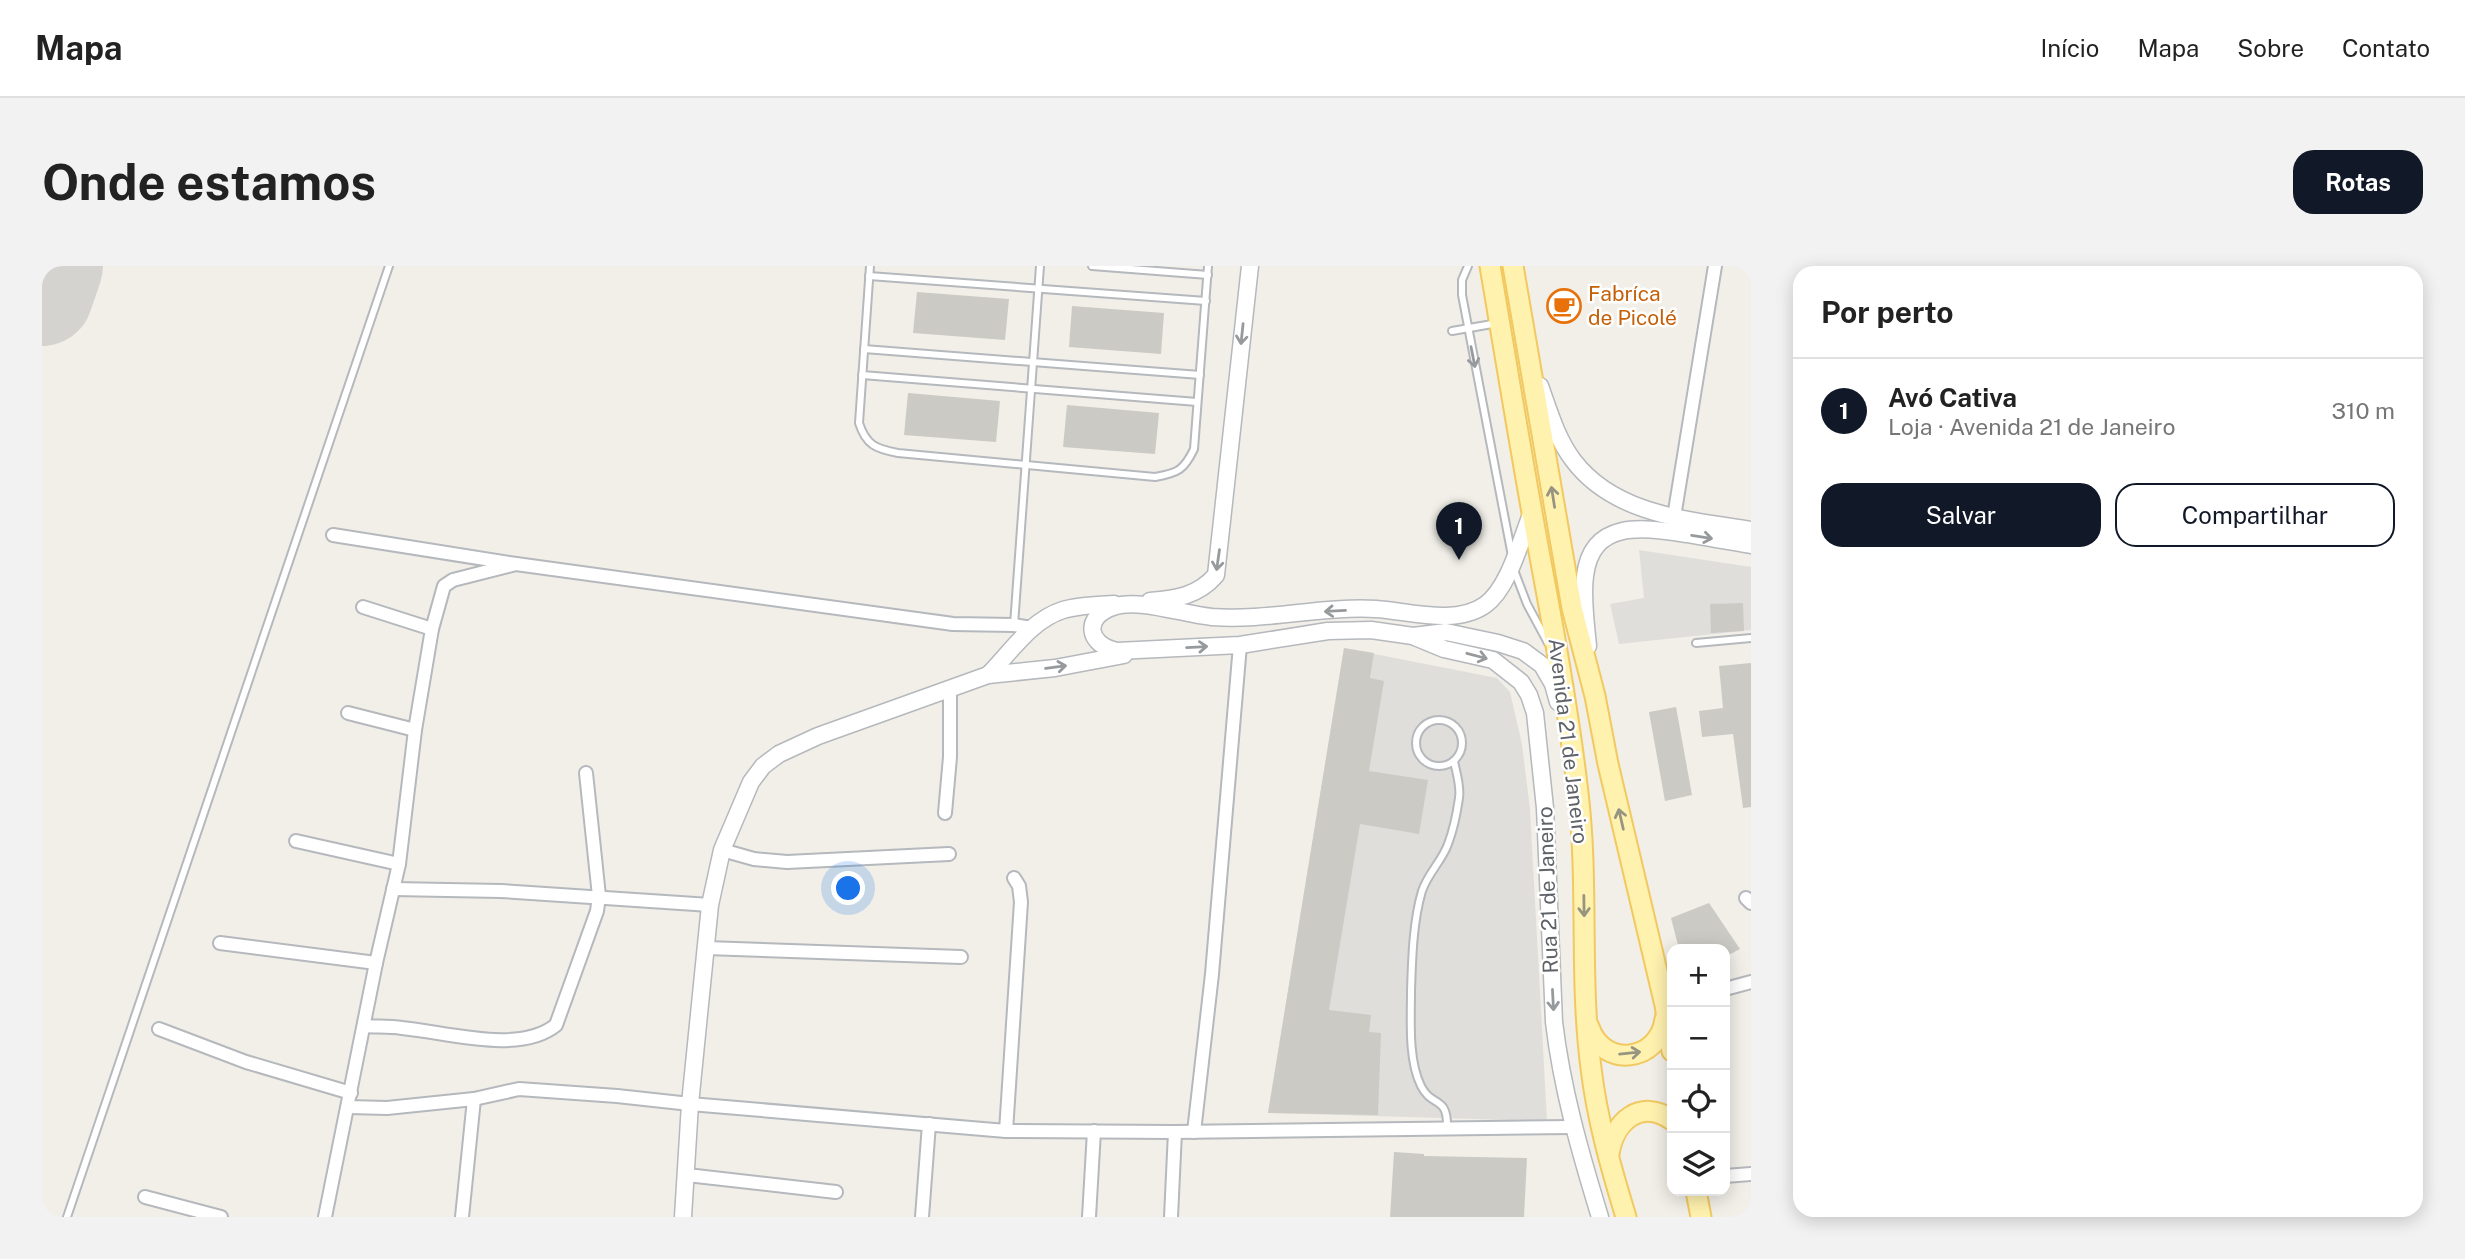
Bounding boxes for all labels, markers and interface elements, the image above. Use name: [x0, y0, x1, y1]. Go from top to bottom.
text: Mapa: [35, 29, 123, 67]
text: Início: [2041, 34, 2099, 62]
text: Mapa: [2137, 34, 2199, 62]
text: Sobre: [2237, 34, 2304, 62]
text: Contato: [2342, 34, 2430, 62]
button: Rotas: [2293, 150, 2423, 214]
text: Onde estamos: [42, 153, 376, 211]
place label: Fabríca de Picolé: [1588, 281, 1677, 330]
cafe icon: Fabríca de Picolé: [1545, 287, 1583, 325]
text: Por perto: [1821, 294, 1953, 330]
one-way arrow: [1236, 322, 1249, 345]
one-way arrow: [1467, 345, 1481, 368]
text: Avó Cativa: [1888, 382, 2017, 413]
text: 1: [1839, 397, 1849, 424]
text: 310 m: [2332, 397, 2395, 424]
text: Loja · Avenida 21 de Janeiro: [1888, 413, 2175, 440]
button: Salvar: [1821, 483, 2101, 547]
button: Compartilhar: [2115, 483, 2395, 547]
one-way arrow: [1546, 486, 1559, 509]
pin: 1: [1436, 502, 1482, 560]
one-way arrow: [1691, 531, 1713, 544]
one-way arrow: [1212, 548, 1225, 571]
one-way arrow: [1324, 604, 1347, 617]
street label: Avenida 21 de Janeiro: [1543, 637, 1594, 845]
one-way arrow: [1185, 640, 1208, 653]
one-way arrow: [1466, 650, 1488, 663]
one-way arrow: [1044, 661, 1066, 674]
street label: Rua 21 de Janeiro: [1532, 806, 1563, 974]
one-way arrow: [1614, 808, 1627, 831]
your location: [831, 871, 865, 905]
one-way arrow: [1577, 895, 1591, 918]
map controls: [1667, 944, 1730, 1196]
button: +: [1667, 944, 1730, 1007]
one-way arrow: [1546, 989, 1559, 1012]
button: −: [1667, 1007, 1730, 1070]
one-way arrow: [1618, 1046, 1641, 1059]
button: locate: [1667, 1070, 1730, 1133]
button: layers: [1667, 1133, 1730, 1196]

